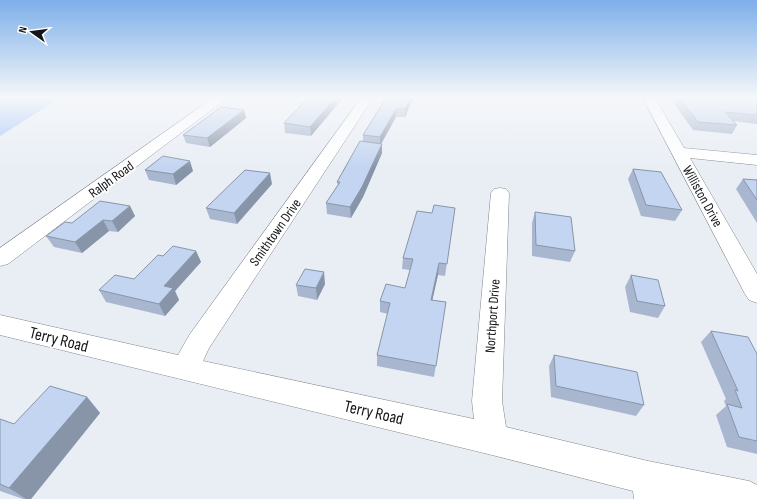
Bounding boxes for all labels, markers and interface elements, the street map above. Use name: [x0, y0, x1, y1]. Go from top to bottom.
north arrow: [12, 12, 52, 52]
text: N: [16, 25, 30, 34]
street label: Ralph Road: [85, 157, 137, 201]
street label: Williston Drive: [679, 163, 726, 230]
street label: Smithtown Drive: [246, 195, 305, 269]
street label: Northport Drive: [481, 278, 504, 354]
street label: Terry Road: [27, 323, 90, 357]
street label: Terry Road: [342, 396, 405, 429]

